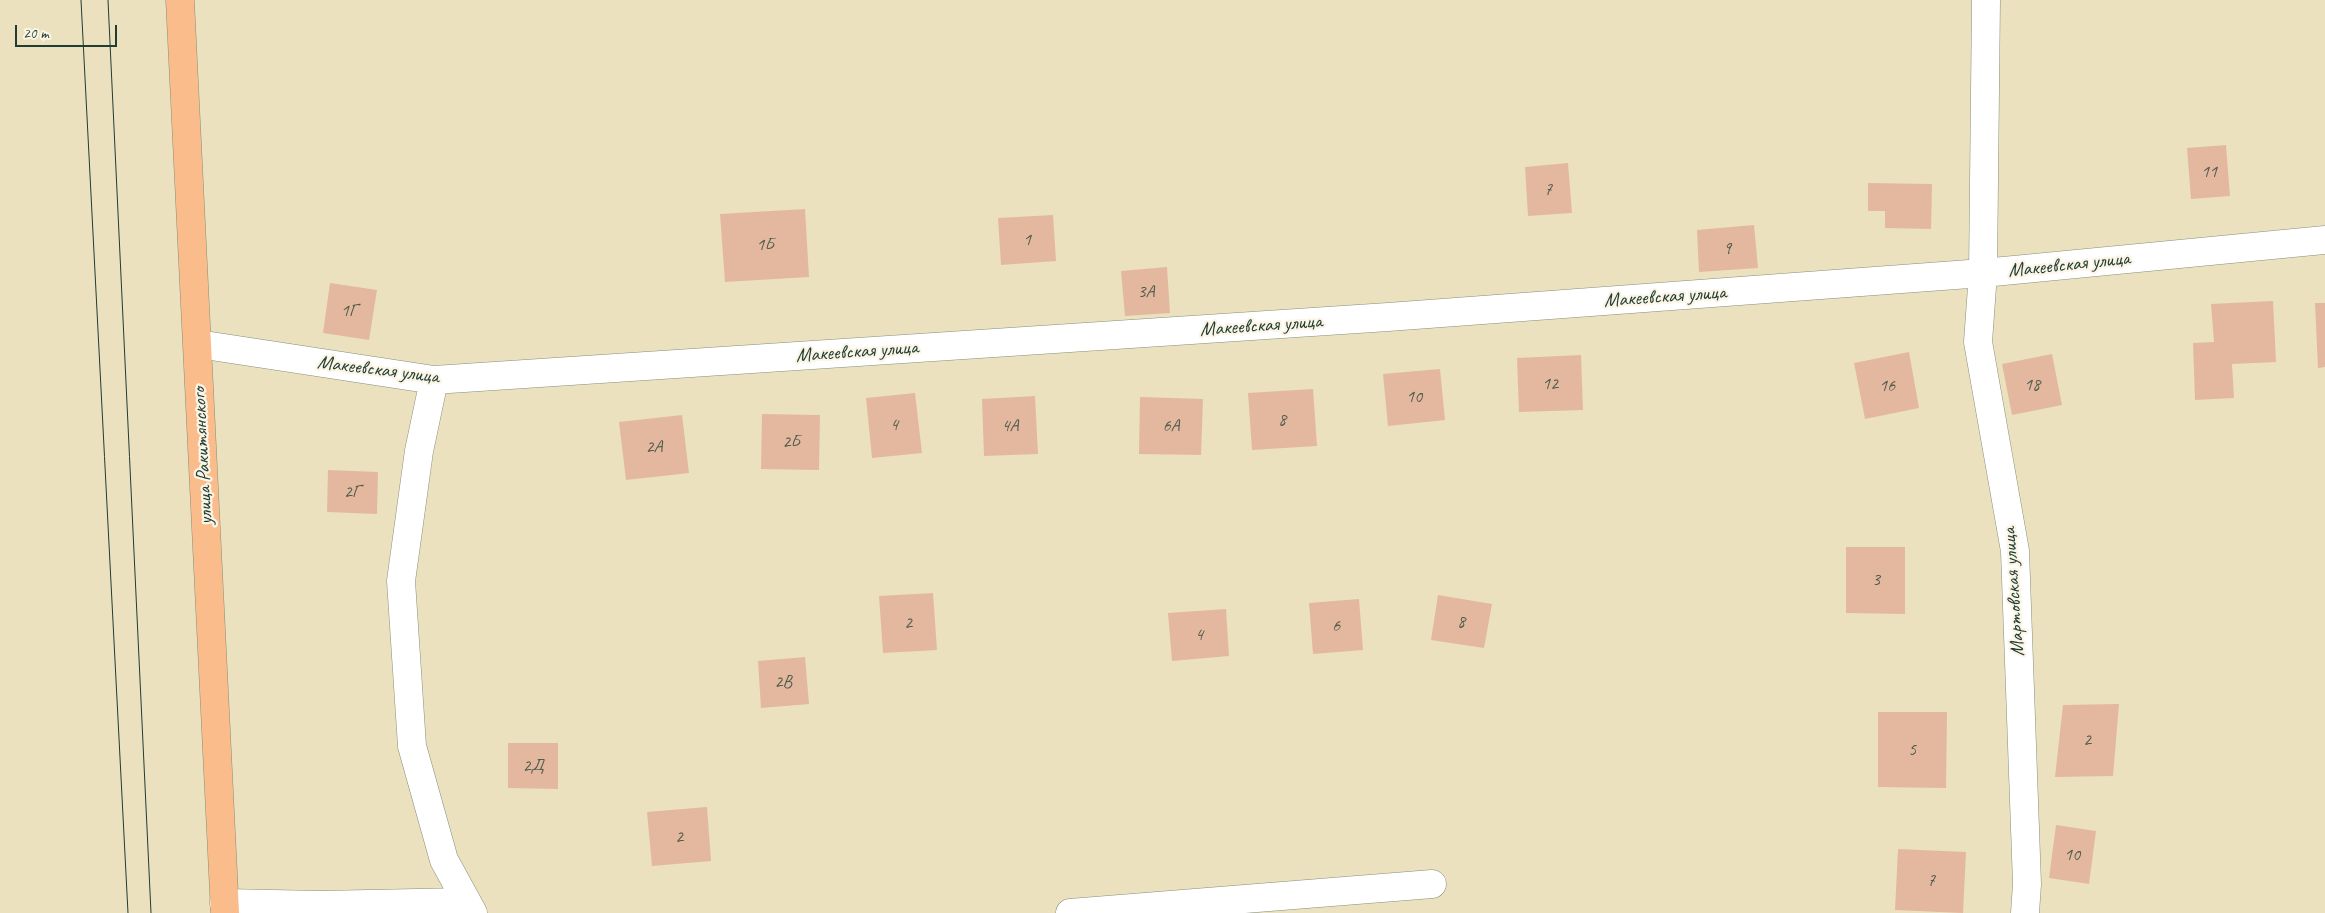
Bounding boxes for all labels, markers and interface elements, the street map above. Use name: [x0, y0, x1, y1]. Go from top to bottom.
scale bar: [18, 15, 120, 47]
text: 20 m: [23, 24, 49, 43]
house number: 11: [2201, 161, 2217, 183]
house number: 7: [1544, 179, 1552, 201]
house number: 1: [1023, 229, 1031, 251]
house number: 1Б: [756, 234, 774, 256]
house number: 9: [1723, 238, 1731, 260]
street label: Макеевская улица: [2007, 247, 2131, 283]
house number: 3А: [1137, 281, 1155, 303]
street label: Макеевская улица: [1603, 281, 1727, 313]
house number: 1Г: [341, 300, 357, 322]
street label: Макеевская улица: [1199, 310, 1323, 342]
street label: Макеевская улица: [795, 336, 919, 368]
street label: Макеевская улица: [316, 351, 440, 389]
house number: 12: [1542, 373, 1558, 395]
house number: 18: [2024, 374, 2040, 396]
house number: 16: [1879, 375, 1895, 397]
house number: 10: [1406, 386, 1422, 408]
street label: улица Ракитянского: [187, 387, 219, 525]
house number: 8: [1278, 409, 1286, 431]
house number: 4: [890, 414, 898, 436]
house number: 4А: [1001, 415, 1019, 437]
house number: 6А: [1162, 415, 1180, 437]
house number: 2Б: [782, 431, 800, 453]
house number: 2А: [645, 436, 663, 458]
house number: 2Г: [344, 481, 360, 503]
street label: Мартовская улица: [1998, 527, 2030, 657]
house number: 3: [1872, 569, 1880, 591]
house number: 8: [1457, 611, 1465, 633]
house number: 2: [904, 612, 912, 634]
house number: 6: [1332, 615, 1340, 637]
house number: 4: [1195, 624, 1203, 646]
house number: 2В: [774, 671, 792, 693]
house number: 2: [2083, 729, 2091, 751]
house number: 5: [1908, 739, 1916, 761]
house number: 2Д: [522, 755, 544, 777]
house number: 2: [675, 826, 683, 848]
house number: 10: [2064, 844, 2080, 866]
house number: 7: [1927, 870, 1935, 892]

